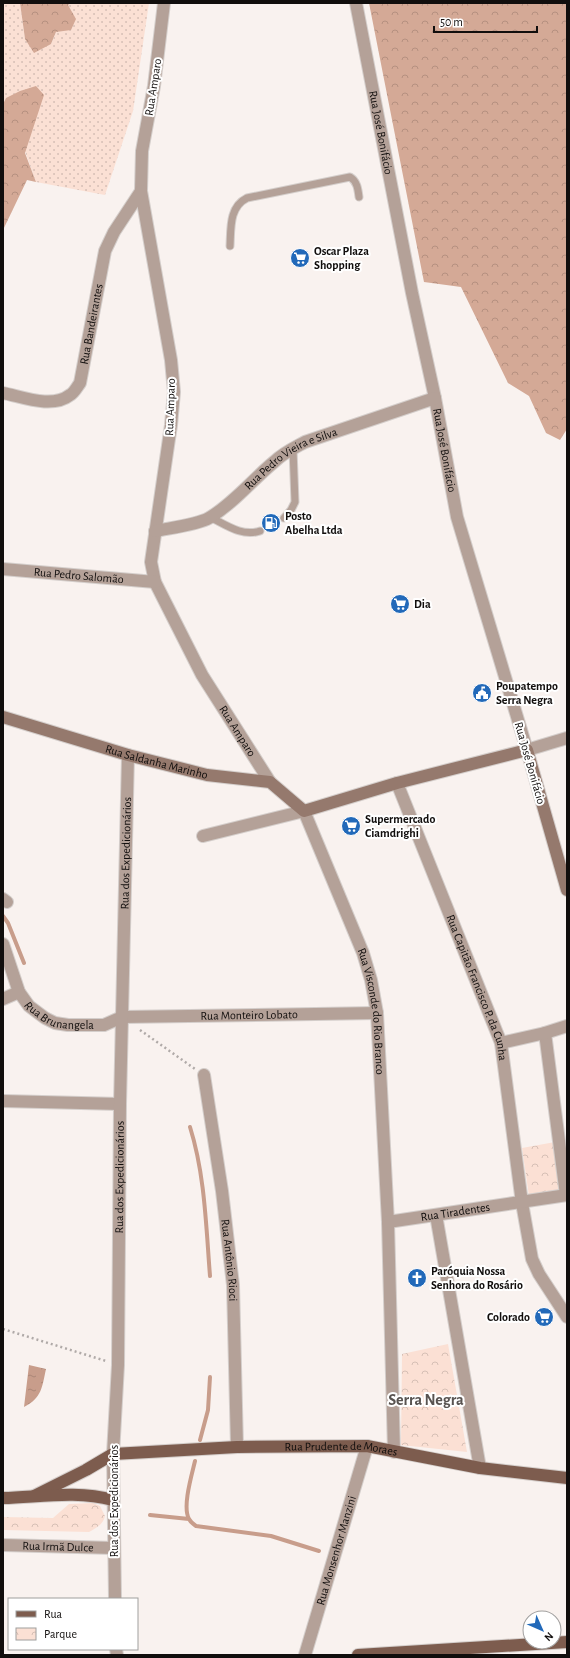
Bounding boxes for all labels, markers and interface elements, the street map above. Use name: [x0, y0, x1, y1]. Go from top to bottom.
scale bar: [434, 8, 537, 34]
text: 50 m: [440, 16, 463, 28]
street label: Rua Amparo: [143, 57, 163, 116]
street label: Rua José Bonifácio: [367, 90, 395, 176]
place label: Oscar Plaza Shopping: [314, 245, 369, 271]
supermarket icon: Oscar Plaza Shopping: [289, 247, 311, 269]
street label: Rua Bandeirantes: [78, 283, 105, 365]
street label: Rua Amparo: [163, 378, 177, 436]
street label: Rua José Bonifácio: [431, 407, 458, 493]
street label: Rua Pedro Vieira e Silva: [242, 425, 339, 492]
place label: Posto Abelha Ltda: [285, 510, 343, 536]
fuel station icon: Posto Abelha Ltda: [260, 512, 282, 534]
street label: Rua Pedro Salomão: [33, 566, 124, 585]
supermarket icon: Dia: [389, 593, 411, 615]
place label: Dia: [414, 598, 431, 610]
place label: Poupatempo Serra Negra: [496, 680, 558, 706]
public building icon: Poupatempo Serra Negra: [471, 682, 493, 704]
street label: Rua Amparo: [217, 703, 258, 759]
street label: Rua José Bonifácio: [513, 720, 548, 806]
street label: Rua Saldanha Marinho: [104, 742, 209, 781]
street label: Rua dos Expedicionários: [118, 797, 133, 910]
place label: Supermercado Ciamdrighi: [365, 813, 435, 839]
supermarket icon: Supermercado Ciamdrighi: [340, 815, 362, 837]
street label: Rua Capitão Francisco P. da Cunha: [444, 913, 509, 1062]
street label: Rua Visconde do Rio Branco: [356, 946, 386, 1075]
street label: Rua Brunangela: [22, 999, 94, 1031]
street label: Rua Monteiro Lobato: [200, 1008, 298, 1022]
street label: Rua dos Expedicionários: [113, 1121, 126, 1233]
street label: Rua Tiradentes: [420, 1201, 491, 1223]
street label: Rua Antônio Rioci: [219, 1218, 239, 1301]
place label: Paróquia Nossa Senhora do Rosário: [431, 1265, 523, 1291]
church icon: Paróquia Nossa Senhora do Rosário: [406, 1267, 428, 1289]
supermarket icon: Colorado: [533, 1306, 555, 1328]
place label: Colorado: [487, 1311, 530, 1323]
district label: Serra Negra: [388, 1392, 464, 1408]
street label: Rua Prudente de Moraes: [285, 1439, 399, 1458]
street label: Rua dos Expedicionários: [108, 1445, 120, 1557]
street label: Rua Monsenhor Manzini: [314, 1494, 358, 1607]
street label: Rua Irmã Dulce: [22, 1540, 94, 1553]
legend: [8, 1598, 138, 1650]
text: Rua: [44, 1608, 63, 1620]
north arrow: [522, 1610, 562, 1650]
text: Parque: [44, 1628, 77, 1640]
text: N: [542, 1630, 555, 1643]

